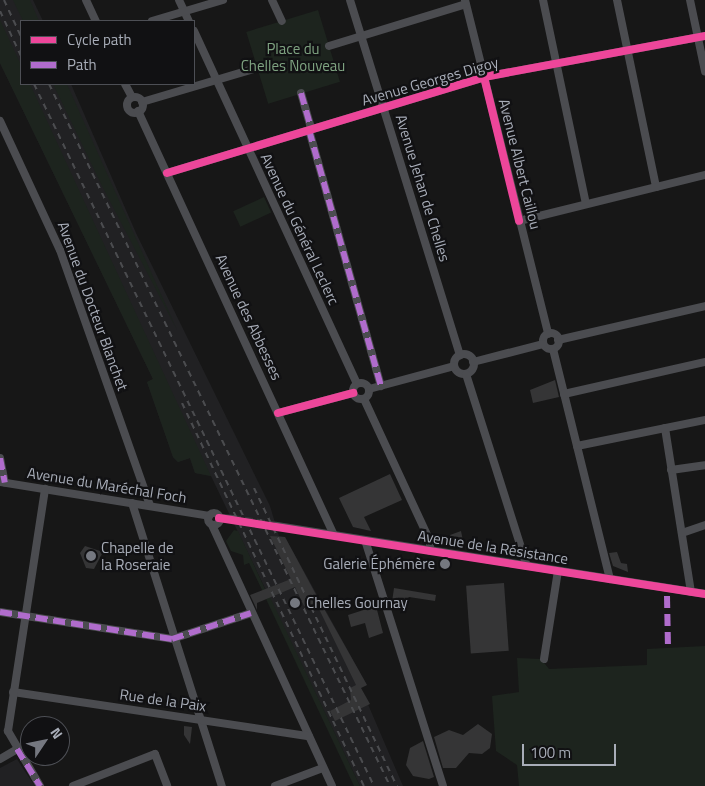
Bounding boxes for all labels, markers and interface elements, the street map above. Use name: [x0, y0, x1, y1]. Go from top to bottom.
legend: [20, 20, 195, 85]
text: Cycle path: [67, 28, 132, 51]
park label: Place du Chelles Nouveau: [241, 39, 345, 74]
text: Path: [67, 53, 97, 76]
street label: Avenue Georges Digoy: [360, 53, 500, 109]
street label: Avenue Albert Caillou: [495, 97, 545, 231]
street label: Avenue Jehan de Chelles: [392, 112, 454, 264]
street label: Avenue du Général Leclerc: [257, 150, 343, 308]
street label: Avenue du Docteur Blanchet: [54, 219, 132, 393]
street label: Avenue des Abbesses: [212, 251, 286, 383]
street label: Avenue du Maréchal Foch: [26, 464, 188, 506]
street label: Avenue de la Résistance: [416, 526, 570, 568]
place label: Chapelle de la Roseraie: [101, 538, 174, 573]
marker: Chapelle de la Roseraie: [85, 550, 97, 562]
place label: Galerie Éphémère: [323, 555, 435, 573]
marker: Galerie Éphémère: [439, 558, 451, 570]
place label: Chelles Gournay: [306, 594, 408, 612]
marker: Chelles Gournay: [288, 596, 302, 610]
street label: Rue de la Paix: [118, 685, 208, 715]
north arrow: [20, 716, 70, 766]
text: N: [46, 723, 68, 743]
scale bar: [525, 734, 619, 766]
text: 100 m: [530, 741, 571, 764]

